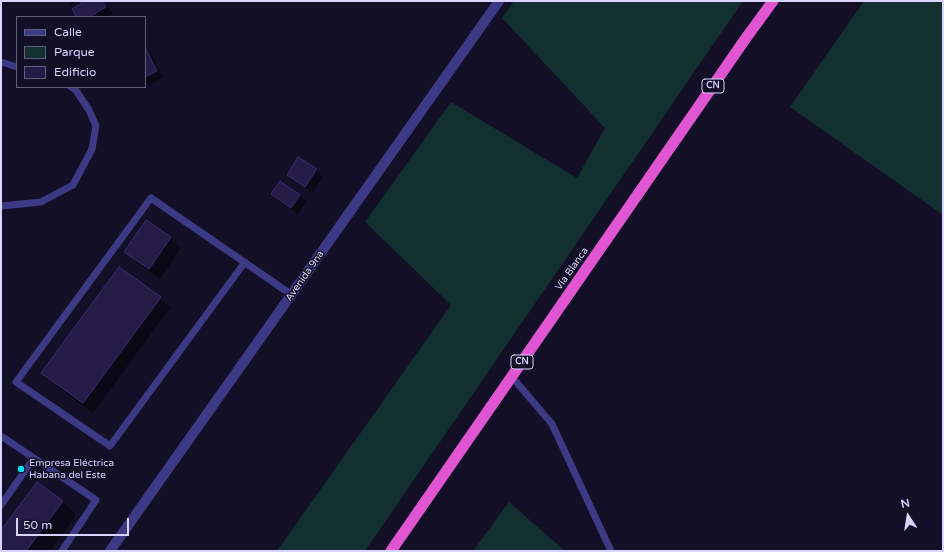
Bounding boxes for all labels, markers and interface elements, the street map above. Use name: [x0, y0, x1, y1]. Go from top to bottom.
legend: [16, 16, 146, 88]
text: Calle: [54, 25, 82, 39]
text: Parque: [54, 45, 95, 59]
text: Edificio: [54, 65, 96, 79]
road number: CN: [702, 79, 724, 93]
street label: Vía Blanca: [553, 245, 591, 293]
street label: Avenida 9na: [283, 248, 327, 304]
road number: CN: [511, 355, 533, 369]
place label: Empresa Eléctrica Habana del Este: [29, 457, 114, 480]
marker: Empresa Eléctrica Habana del Este: [16, 464, 26, 474]
north arrow: [888, 496, 928, 536]
text: N: [900, 496, 911, 511]
scale bar: [18, 510, 131, 536]
text: 50 m: [23, 518, 52, 532]

